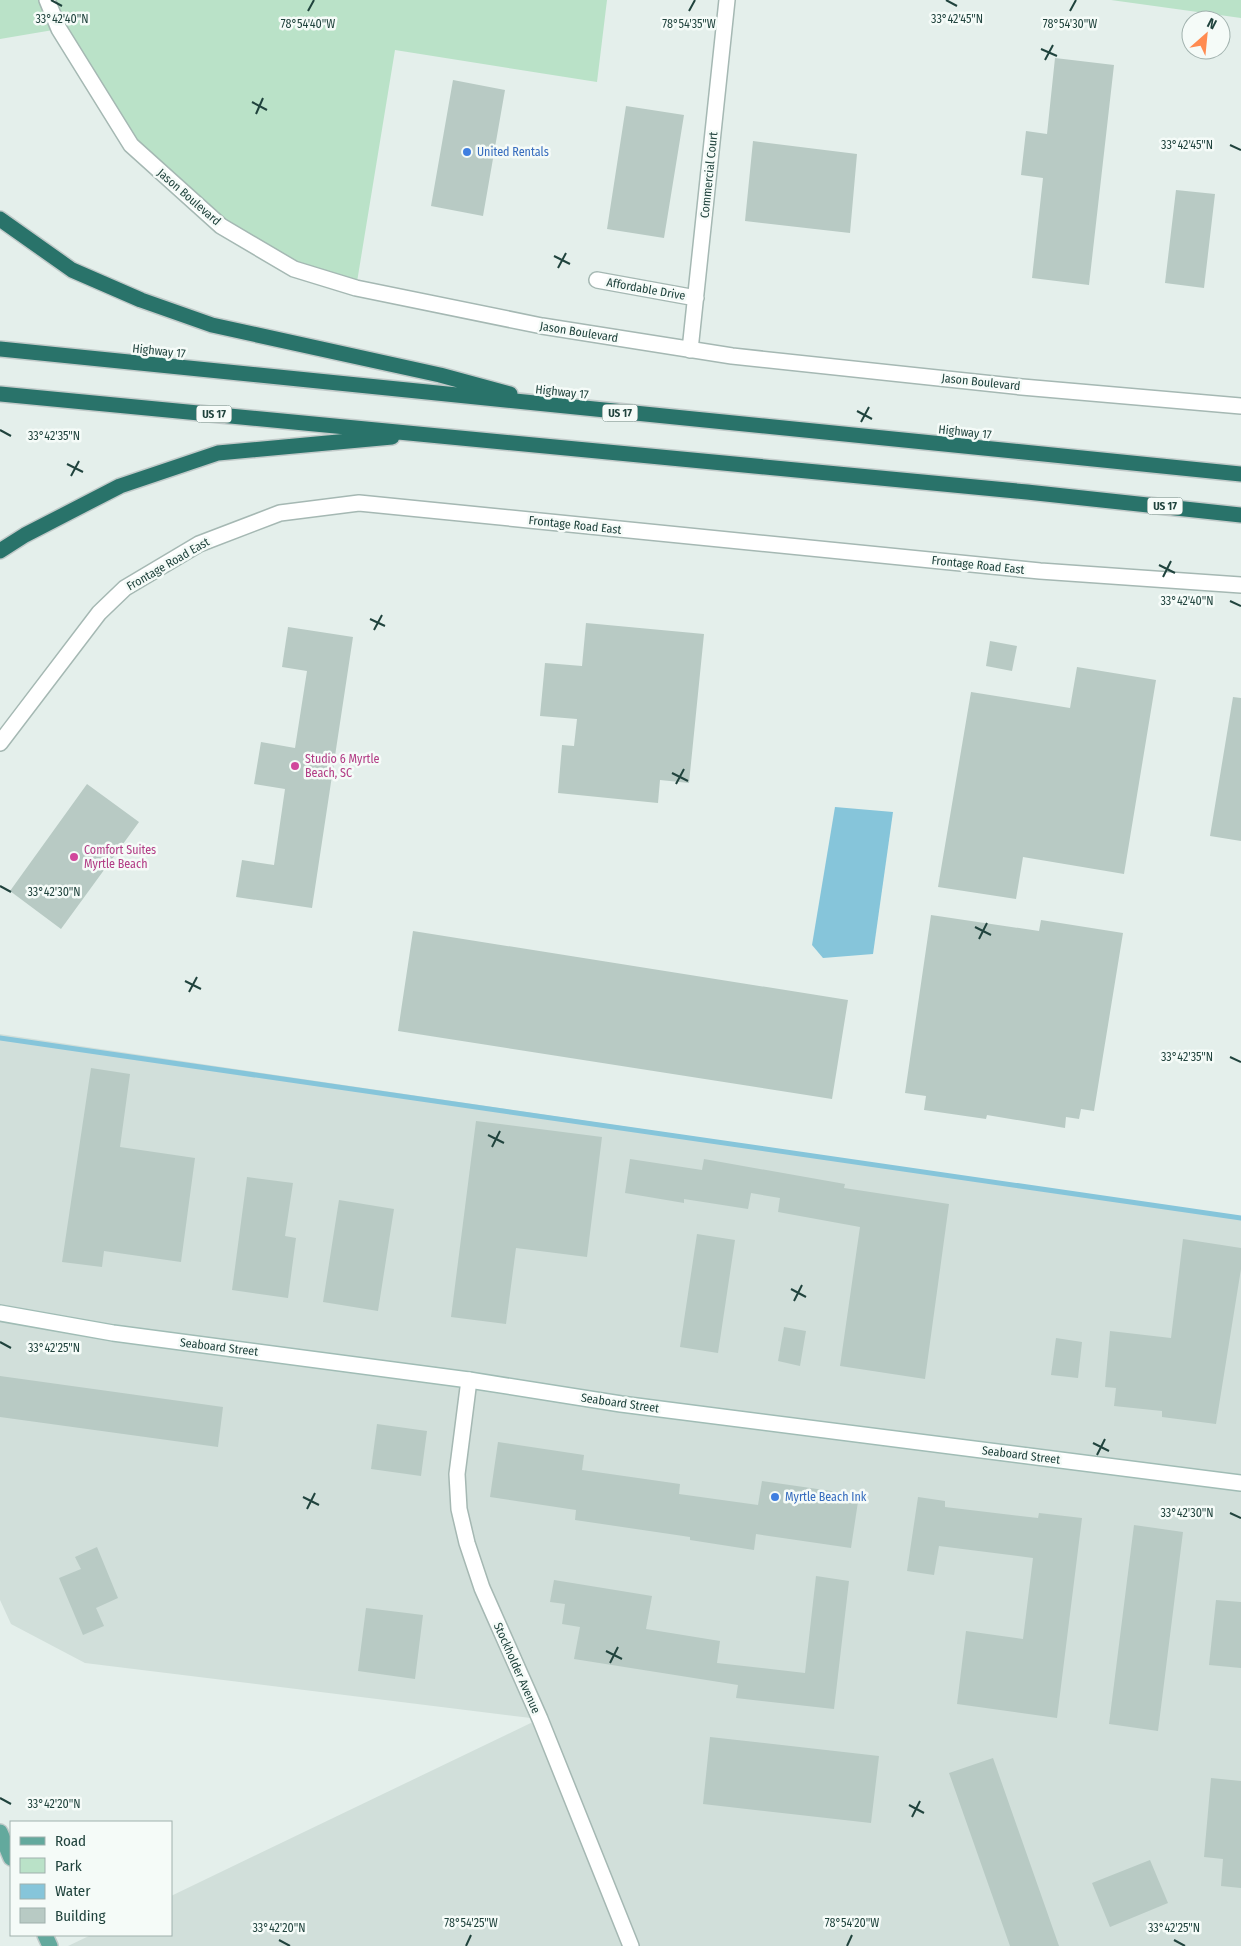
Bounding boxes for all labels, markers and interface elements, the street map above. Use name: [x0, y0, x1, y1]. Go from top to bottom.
north arrow: [1181, 10, 1231, 60]
text: 33°42'40"N: [35, 12, 89, 26]
text: 33°42'45"N: [931, 12, 983, 26]
text: N: [1204, 14, 1219, 33]
text: 78°54'40"W: [281, 17, 335, 31]
text: 78°54'35"W: [662, 17, 716, 31]
text: 78°54'30"W: [1043, 17, 1097, 31]
street label: Commercial Court: [697, 131, 721, 219]
text: 33°42'45"N: [1161, 138, 1213, 152]
place label: United Rentals: [477, 145, 549, 159]
marker: United Rentals: [461, 146, 473, 158]
street label: Jason Boulevard: [155, 166, 223, 228]
street label: Affordable Drive: [606, 275, 687, 303]
street label: Jason Boulevard: [539, 319, 619, 345]
street label: Highway 17: [132, 341, 186, 361]
street label: Jason Boulevard: [941, 371, 1021, 393]
street label: Highway 17: [535, 382, 589, 402]
road number: US 17: [602, 404, 638, 422]
road number: US 17: [196, 406, 232, 422]
street label: Highway 17: [938, 422, 992, 442]
text: 33°42'35"N: [28, 429, 80, 443]
road number: US 17: [1148, 498, 1182, 514]
street label: Frontage Road East: [528, 513, 622, 537]
street label: Frontage Road East: [124, 535, 212, 593]
street label: Frontage Road East: [931, 553, 1025, 577]
text: 33°42'40"N: [1160, 594, 1214, 608]
place label: Studio 6 Myrtle Beach, SC: [305, 752, 379, 780]
marker: Studio 6 Myrtle Beach, SC: [289, 760, 301, 772]
place label: Comfort Suites Myrtle Beach: [84, 843, 156, 871]
marker: Comfort Suites Myrtle Beach: [68, 851, 80, 863]
text: 33°42'30"N: [27, 885, 81, 899]
text: 33°42'35"N: [1161, 1050, 1213, 1064]
street label: Seaboard Street: [179, 1335, 259, 1359]
text: 33°42'25"N: [28, 1341, 80, 1355]
street label: Seaboard Street: [580, 1391, 660, 1415]
street label: Seaboard Street: [981, 1443, 1061, 1467]
place label: Myrtle Beach Ink: [785, 1490, 867, 1504]
marker: Myrtle Beach Ink: [769, 1491, 781, 1503]
text: 33°42'30"N: [1160, 1506, 1214, 1520]
street label: Stockholder Avenue: [491, 1620, 543, 1716]
text: 33°42'20"N: [27, 1797, 81, 1811]
legend: [10, 1821, 172, 1936]
text: Road: [55, 1832, 86, 1850]
text: Park: [55, 1857, 82, 1875]
text: Water: [55, 1882, 91, 1900]
text: Building: [55, 1907, 106, 1925]
text: 78°54'25"W: [444, 1916, 498, 1930]
text: 78°54'20"W: [825, 1916, 879, 1930]
text: 33°42'20"N: [252, 1921, 306, 1935]
text: 33°42'25"N: [1148, 1921, 1200, 1935]

